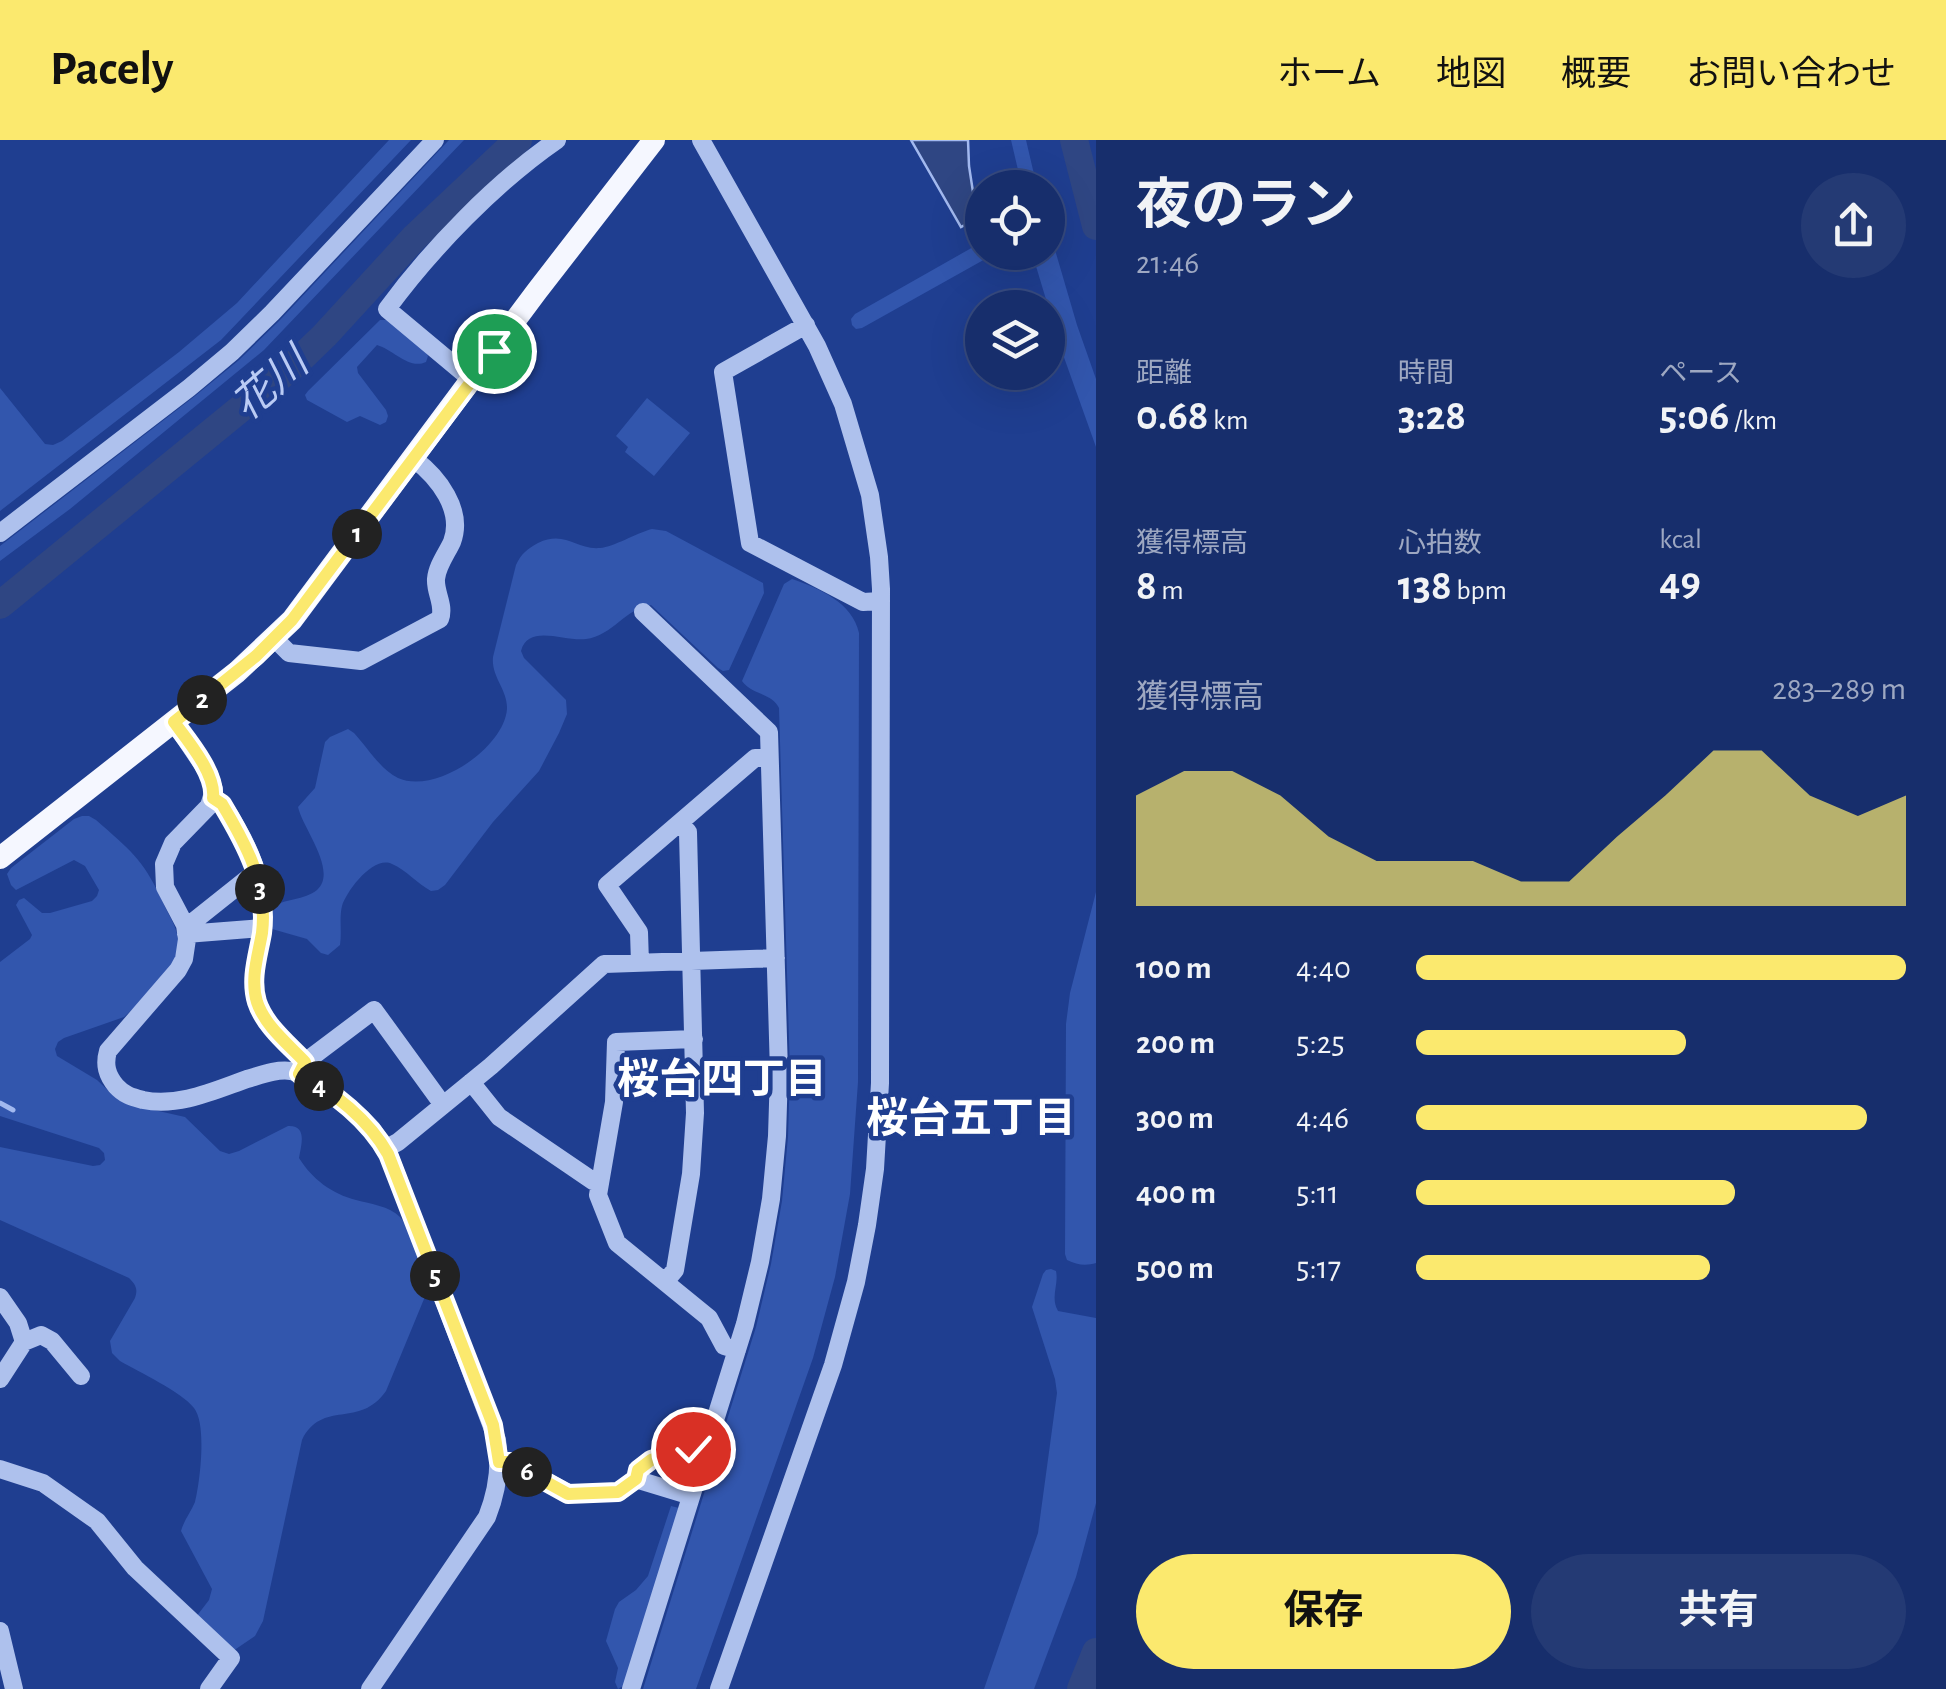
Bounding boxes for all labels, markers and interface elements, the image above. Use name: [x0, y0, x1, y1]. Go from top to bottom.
text: Pacely: [50, 46, 174, 94]
text: ホーム: [1277, 57, 1381, 92]
text: 地図: [1436, 57, 1506, 92]
text: 概要: [1561, 57, 1631, 92]
text: お問い合わせ: [1686, 57, 1896, 92]
map controls: [965, 170, 1065, 390]
button: locate: [965, 170, 1065, 270]
button: share: [1801, 173, 1906, 278]
text: 夜のラン: [1136, 179, 1356, 234]
text: 21:46: [1136, 247, 1199, 279]
button: layers: [965, 290, 1065, 390]
pin: [452, 309, 537, 394]
icon: arrive: [467, 324, 522, 379]
water label: 花川: [224, 337, 319, 428]
text: 距離: [1136, 360, 1192, 388]
text: 時間: [1398, 360, 1454, 388]
text: ペース: [1659, 360, 1742, 388]
text: 0.68: [1136, 395, 1209, 437]
text: 3:28: [1398, 395, 1466, 437]
text: 5:06: [1659, 395, 1729, 437]
text: km: [1209, 407, 1248, 435]
text: /km: [1729, 407, 1777, 435]
pin: 1: [332, 509, 382, 559]
text: 1: [352, 520, 362, 548]
text: kcal: [1659, 526, 1702, 554]
text: 獲得標高: [1136, 530, 1248, 558]
text: 心拍数: [1398, 530, 1482, 558]
text: 49: [1659, 561, 1701, 603]
text: 8: [1136, 565, 1157, 607]
text: 138: [1398, 565, 1452, 607]
text: m: [1157, 577, 1184, 605]
text: bpm: [1452, 577, 1507, 605]
text: 283–289 m: [1772, 673, 1906, 705]
pin: 2: [177, 675, 227, 725]
text: 獲得標高: [1136, 681, 1264, 713]
text: 2: [195, 686, 209, 714]
pin: 3: [235, 864, 285, 914]
text: 3: [254, 875, 266, 903]
text: 100 m: [1136, 952, 1212, 984]
text: 4:40: [1296, 952, 1351, 984]
text: 200 m: [1136, 1027, 1215, 1059]
text: 5:25: [1296, 1027, 1345, 1059]
district label: 桜台四丁目: [617, 1057, 827, 1101]
pin: 4: [294, 1061, 344, 1111]
text: 4: [312, 1072, 326, 1100]
district label: 桜台五丁目: [866, 1096, 1076, 1140]
text: 300 m: [1136, 1102, 1214, 1134]
text: 4:46: [1296, 1102, 1349, 1134]
text: 400 m: [1136, 1177, 1216, 1209]
text: 5:11: [1296, 1177, 1339, 1209]
pin: 5: [410, 1251, 460, 1301]
text: 500 m: [1136, 1252, 1214, 1284]
text: 5:17: [1296, 1252, 1341, 1284]
text: 5: [429, 1262, 441, 1290]
pin: [651, 1407, 736, 1492]
icon: check: [666, 1422, 721, 1477]
pin: 6: [502, 1447, 552, 1497]
text: 6: [520, 1458, 534, 1486]
button: 保存: [1136, 1554, 1511, 1669]
button: 共有: [1531, 1554, 1906, 1669]

